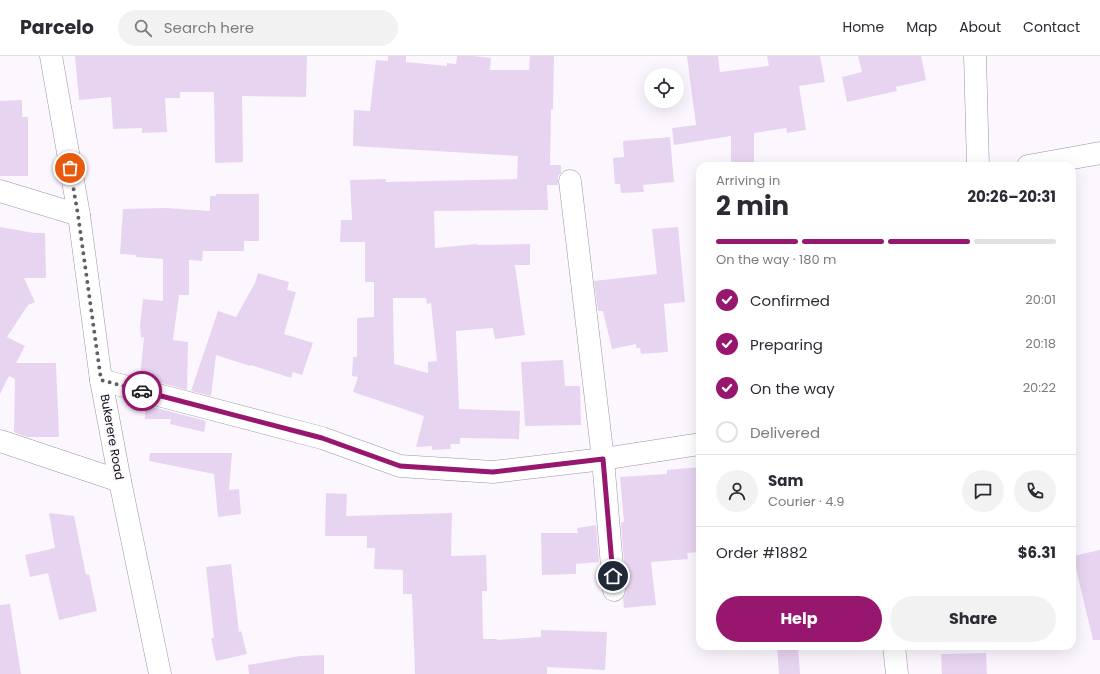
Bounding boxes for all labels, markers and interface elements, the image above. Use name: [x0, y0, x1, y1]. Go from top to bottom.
search box: [118, 10, 398, 46]
text: Parcelo: [20, 14, 94, 41]
icon: search: [132, 17, 154, 39]
text: Search here: [164, 17, 254, 38]
text: Home: [842, 17, 884, 37]
text: Map: [906, 17, 937, 37]
text: About: [959, 17, 1001, 37]
text: Contact: [1023, 17, 1080, 37]
map controls: [644, 68, 684, 108]
button: locate: [644, 68, 684, 108]
pin: [53, 151, 87, 185]
icon: bag: [59, 157, 81, 179]
text: Arriving in: [716, 171, 780, 190]
text: 20:26–20:31: [968, 186, 1056, 207]
text: 2 min: [716, 188, 789, 224]
text: On the way · 180 m: [716, 250, 836, 269]
icon: check: [716, 289, 738, 311]
text: Confirmed: [750, 290, 830, 311]
text: 20:01: [1025, 290, 1056, 309]
icon: check: [716, 333, 738, 355]
text: Preparing: [750, 334, 823, 355]
text: 20:18: [1025, 334, 1056, 353]
courier: [122, 371, 162, 411]
icon: check: [716, 377, 738, 399]
text: On the way: [750, 378, 835, 399]
text: 20:22: [1023, 378, 1056, 397]
icon: car: [131, 380, 153, 402]
street label: Bukerere Road: [97, 393, 128, 481]
text: Delivered: [750, 422, 820, 443]
button: person: [716, 470, 758, 512]
text: Sam: [768, 470, 803, 491]
button: chat: [962, 470, 1004, 512]
button: phone: [1014, 470, 1056, 512]
text: Courier · 4.9: [768, 492, 844, 511]
text: Order #1882: [716, 542, 807, 563]
text: $6.31: [1018, 542, 1056, 563]
pin: [596, 559, 630, 593]
icon: home: [602, 565, 624, 587]
button: Help: [716, 596, 882, 642]
button: Share: [890, 596, 1056, 642]

